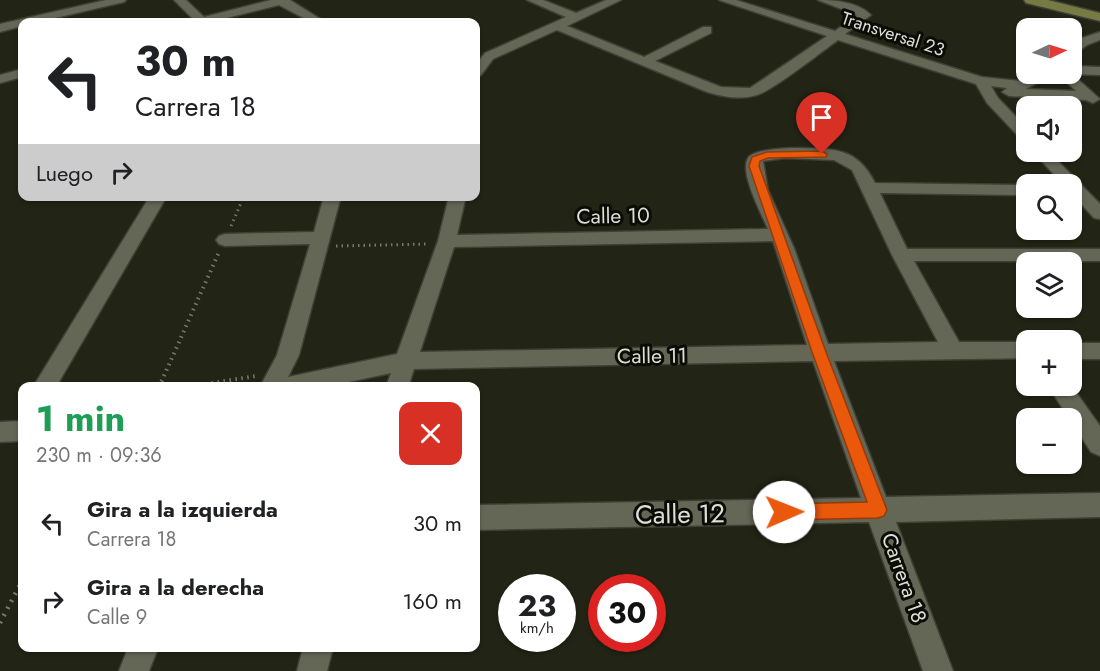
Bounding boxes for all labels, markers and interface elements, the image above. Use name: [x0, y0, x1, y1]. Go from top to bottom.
street label: Transversal 23: [838, 5, 948, 63]
north arrow: [1016, 18, 1082, 84]
map controls: [1016, 18, 1082, 474]
text: 30 m: [135, 31, 236, 92]
icon: left: [36, 42, 114, 120]
text: Carrera 18: [135, 87, 256, 126]
pin: [796, 92, 847, 154]
button: sound: [1016, 96, 1082, 162]
icon: arrive: [805, 101, 838, 134]
icon: right: [105, 156, 138, 189]
text: Luego: [36, 157, 93, 189]
button: search: [1016, 174, 1082, 240]
street label: Calle 10: [576, 200, 650, 232]
button: layers: [1016, 252, 1082, 318]
button: +: [1016, 330, 1082, 396]
street label: Calle 11: [617, 340, 687, 372]
text: 1 min: [36, 392, 125, 444]
button: close: [399, 402, 462, 465]
button: −: [1016, 408, 1082, 474]
text: 230 m · 09:36: [36, 441, 162, 470]
position arrow: [752, 480, 816, 544]
text: Gira a la izquierda: [87, 493, 278, 525]
street label: Calle 12: [635, 494, 725, 534]
icon: left: [36, 507, 69, 540]
text: 30 m: [413, 507, 462, 539]
text: Carrera 18: [87, 525, 176, 554]
street label: Carrera 18: [874, 529, 934, 627]
text: Gira a la derecha: [87, 571, 264, 603]
speed limit sign: 30: [588, 574, 666, 652]
text: 23: [518, 584, 556, 627]
icon: right: [36, 585, 69, 618]
text: 160 m: [402, 585, 462, 617]
text: Calle 9: [87, 603, 147, 632]
text: km/h: [520, 617, 554, 639]

